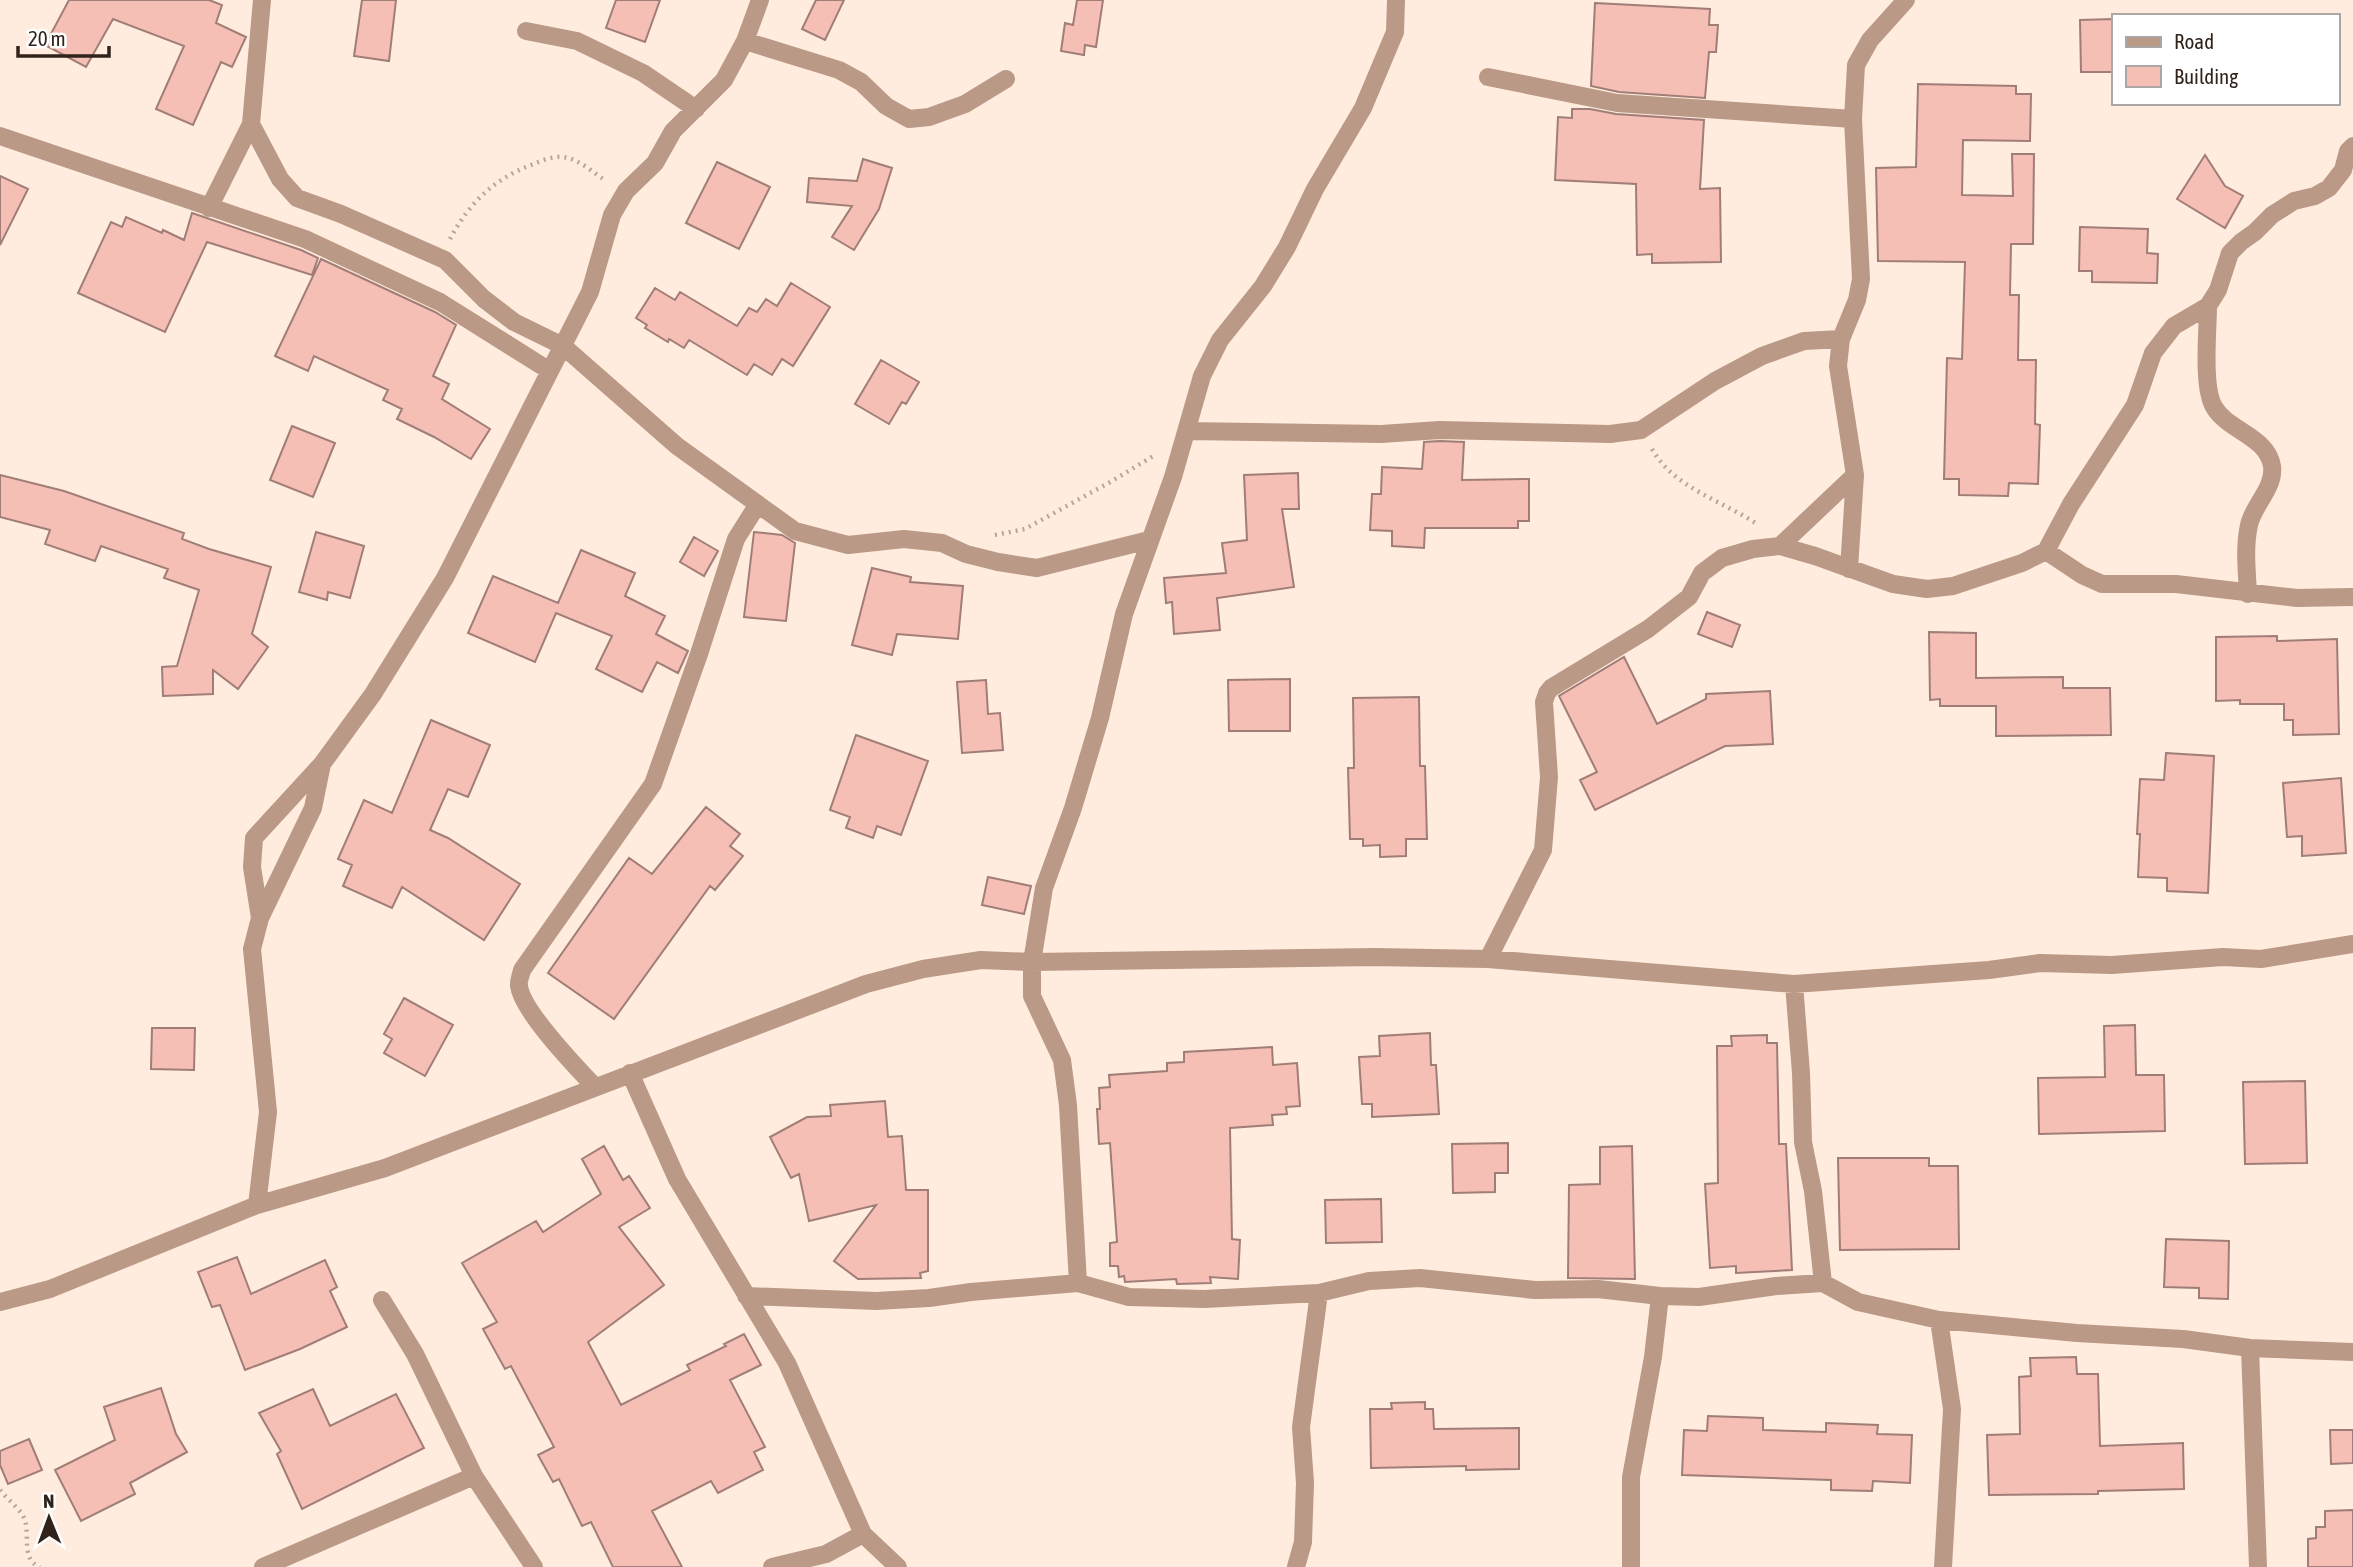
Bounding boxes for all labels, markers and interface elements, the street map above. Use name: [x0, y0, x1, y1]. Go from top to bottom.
scale bar: [18, 14, 108, 58]
legend: [2112, 14, 2339, 105]
text: 20 m: [28, 26, 66, 50]
text: Road: [2174, 29, 2214, 53]
text: Building: [2174, 64, 2238, 88]
north arrow: [14, 1483, 84, 1553]
text: N: [43, 1490, 55, 1512]

